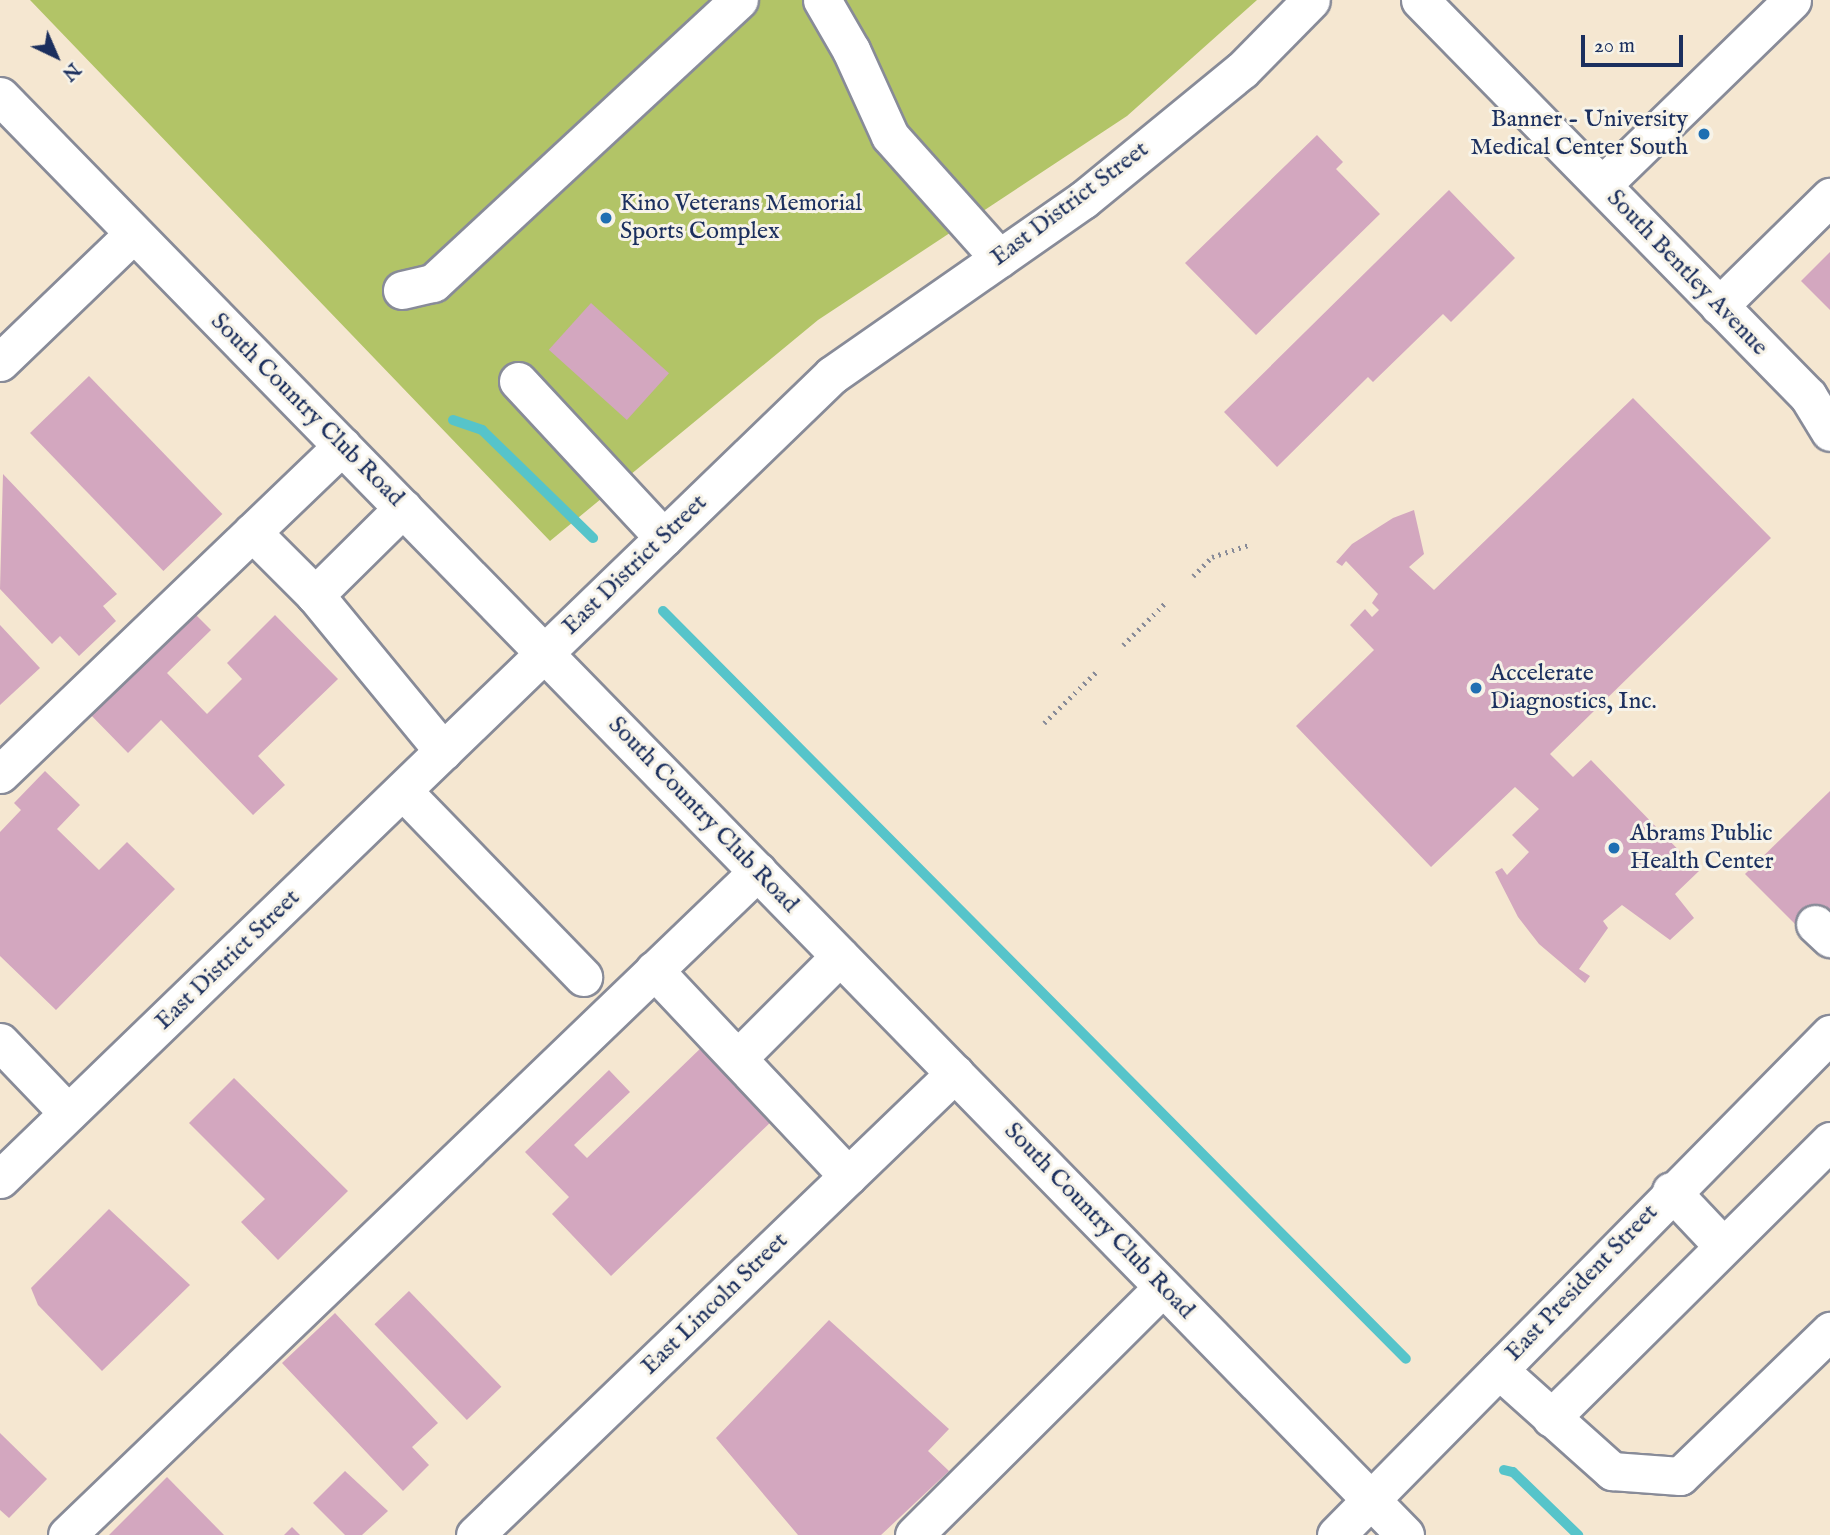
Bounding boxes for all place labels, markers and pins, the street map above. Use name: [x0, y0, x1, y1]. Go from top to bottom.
place label: Banner - University Medical Center South: [1470, 106, 1688, 162]
marker: Banner - University Medical Center South: [1694, 124, 1714, 144]
place label: Kino Veterans Memorial Sports Complex: [620, 190, 862, 246]
marker: Kino Veterans Memorial Sports Complex: [598, 210, 614, 226]
place label: Accelerate Diagnostics, Inc.: [1490, 660, 1657, 716]
marker: Accelerate Diagnostics, Inc.: [1468, 680, 1484, 696]
place label: Abrams Public Health Center: [1630, 820, 1773, 876]
marker: Abrams Public Health Center: [1604, 838, 1624, 858]

